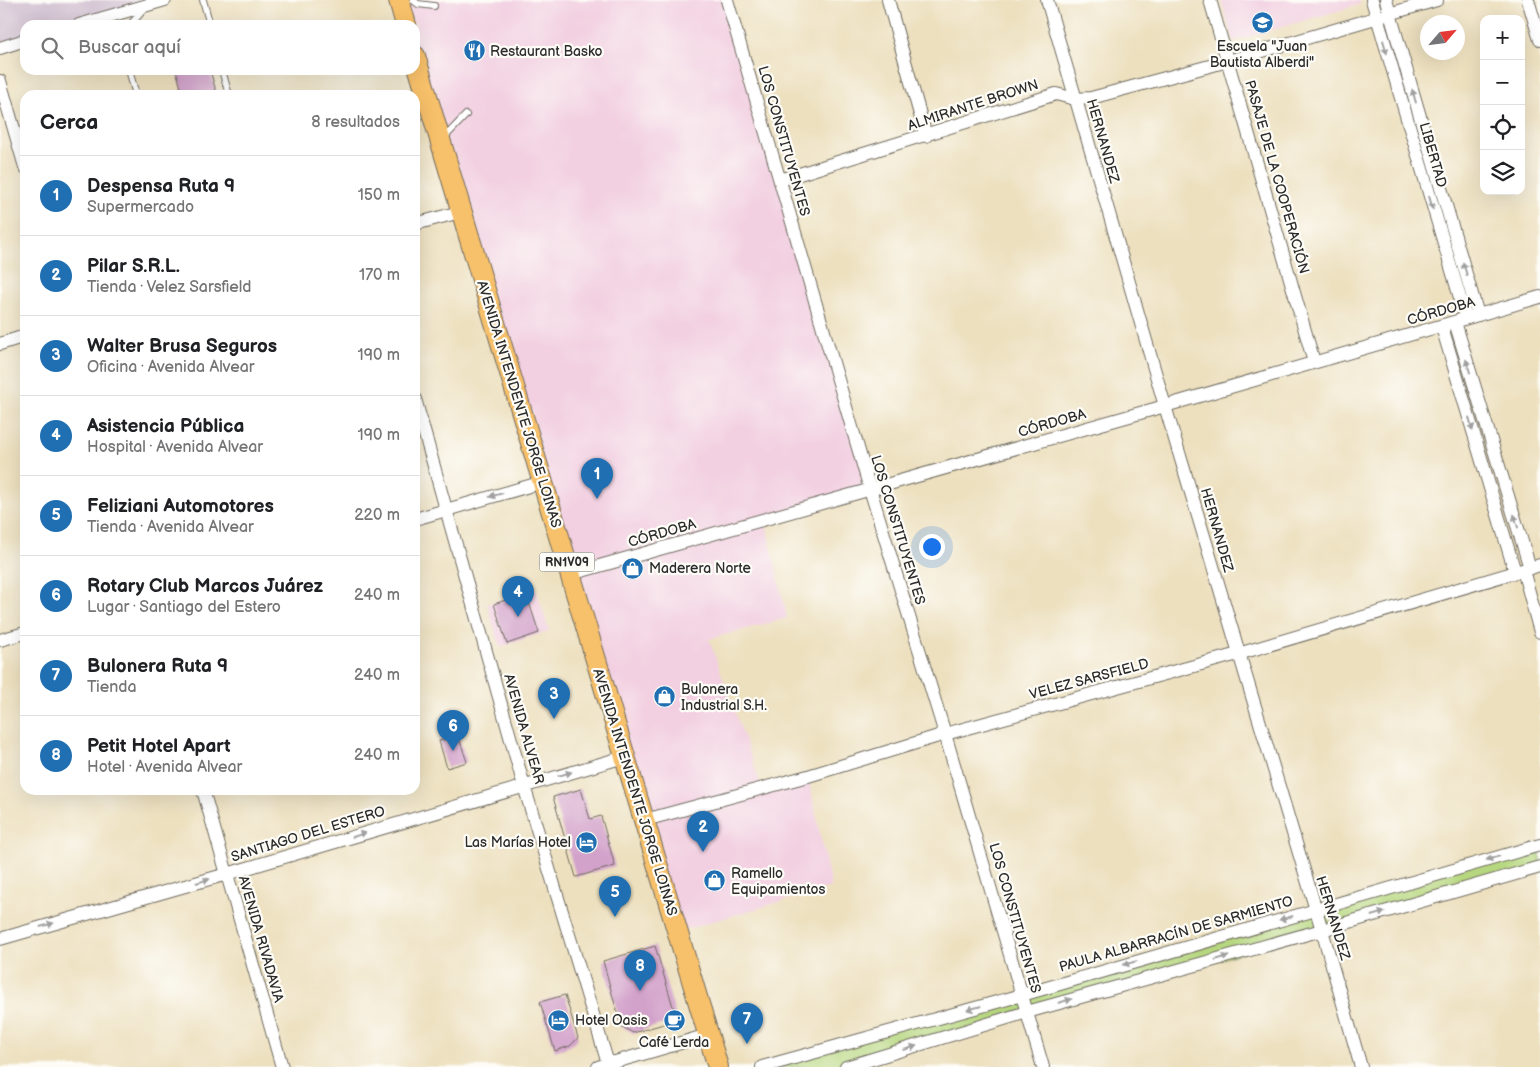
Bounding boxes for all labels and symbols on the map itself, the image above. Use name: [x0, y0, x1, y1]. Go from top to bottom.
school or university icon: Escuela "Juan Bautista Alberdi": [1250, 11, 1274, 35]
north arrow: [1420, 15, 1465, 60]
place label: Escuela "Juan Bautista Alberdi": [1210, 38, 1314, 71]
restaurant icon: Restaurant Basko: [462, 39, 486, 63]
one-way arrow: [1382, 39, 1390, 54]
place label: Restaurant Basko: [490, 43, 603, 60]
street label: LOS CONSTITUYENTES: [754, 64, 814, 218]
street label: ALMIRANTE BROWN: [905, 76, 1041, 134]
street label: PASAJE DE LA COOPERACIÓN: [1241, 78, 1314, 276]
one-way arrow: [1409, 88, 1417, 103]
street label: HERNANDEZ: [1083, 97, 1123, 186]
street label: LIBERTAD: [1416, 120, 1450, 190]
one-way arrow: [1428, 195, 1436, 210]
one-way arrow: [1460, 261, 1468, 276]
street label: AVENIDA INTENDENTE JORGE LOINAS: [473, 278, 565, 530]
street label: CÓRDOBA: [1405, 292, 1477, 329]
one-way arrow: [1464, 358, 1472, 373]
street label: CÓRDOBA: [1016, 404, 1088, 441]
one-way arrow: [1467, 416, 1475, 431]
street label: LOS CONSTITUYENTES: [867, 453, 929, 607]
pin: 1: [581, 458, 613, 499]
street label: HERNANDEZ: [1197, 486, 1237, 575]
one-way arrow: [488, 492, 503, 500]
street label: CÓRDOBA: [626, 514, 698, 551]
one-way arrow: [1511, 514, 1519, 529]
your location: [919, 534, 945, 560]
road number: RN1V09: [540, 552, 594, 572]
shop icon: Maderera Norte: [621, 556, 645, 580]
place label: Maderera Norte: [649, 560, 751, 577]
pin: 4: [502, 576, 534, 617]
street label: VELEZ SARSFIELD: [1027, 655, 1151, 703]
street label: AVENIDA INTENDENTE JORGE LOINAS: [589, 666, 681, 918]
street label: AVENIDA ALVEAR: [500, 672, 548, 786]
pin: 3: [538, 678, 570, 719]
place label: Bulonera Industrial S.H.: [681, 681, 767, 714]
shop icon: Bulonera Industrial S.H.: [653, 685, 677, 709]
pin: 6: [437, 710, 469, 751]
one-way arrow: [558, 770, 573, 778]
street label: SANTIAGO DEL ESTERO: [229, 802, 387, 866]
pin: 2: [687, 811, 719, 852]
one-way arrow: [352, 830, 367, 838]
hotel icon: Las Marías Hotel: [575, 830, 599, 854]
place label: Las Marías Hotel: [464, 834, 571, 851]
street label: LOS CONSTITUYENTES: [985, 841, 1045, 995]
one-way arrow: [1486, 855, 1501, 863]
place label: Ramello Equipamientos: [731, 865, 825, 898]
shop icon: Ramello Equipamientos: [703, 869, 727, 893]
street label: AVENIDA RIVADAVIA: [235, 874, 287, 1005]
street label: HERNANDEZ: [1312, 874, 1354, 962]
pin: 5: [599, 876, 631, 917]
one-way arrow: [196, 877, 211, 885]
street label: PAULA ALBARRACÍN DE SARMIENTO: [1057, 891, 1295, 976]
one-way arrow: [1371, 909, 1386, 917]
one-way arrow: [1279, 914, 1294, 922]
one-way arrow: [39, 921, 54, 929]
pin: 8: [624, 950, 656, 991]
one-way arrow: [1214, 954, 1230, 962]
one-way arrow: [1123, 959, 1138, 967]
one-way arrow: [1058, 997, 1073, 1005]
pin: 7: [731, 1003, 763, 1044]
one-way arrow: [967, 1004, 982, 1012]
hotel icon: Hotel Oasis: [547, 1008, 571, 1032]
cafe icon: Café Lerda: [662, 1008, 686, 1032]
place label: Hotel Oasis: [575, 1012, 648, 1029]
place label: Café Lerda: [639, 1034, 709, 1051]
one-way arrow: [902, 1043, 917, 1051]

